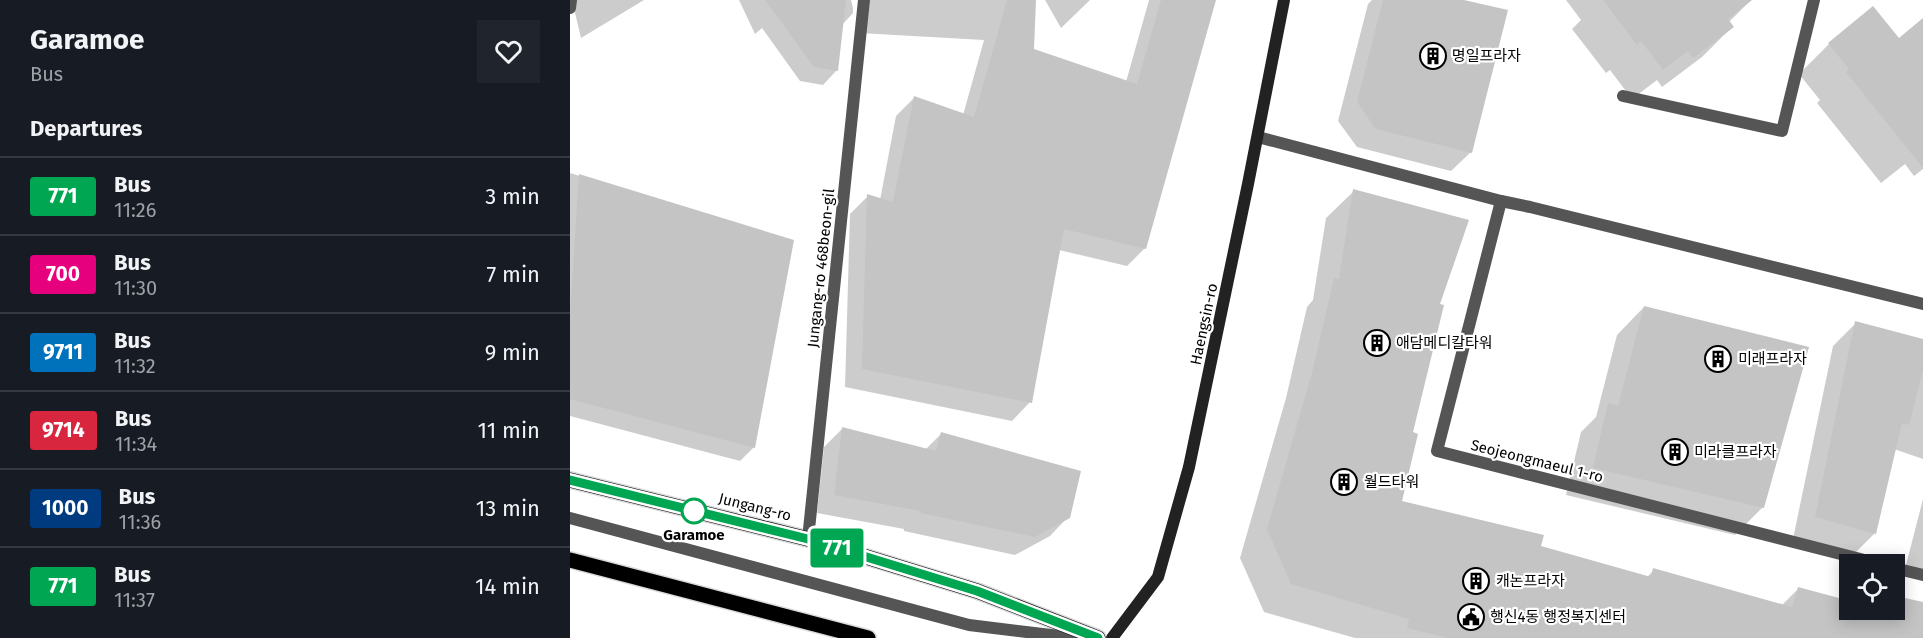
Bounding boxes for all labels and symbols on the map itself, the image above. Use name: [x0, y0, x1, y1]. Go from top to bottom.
building icon: 명일프라자: [1418, 41, 1448, 71]
place label: 명일프라자: [1452, 47, 1521, 65]
street label: Jungang-ro 468beon-gil: [804, 187, 838, 348]
street label: Haengsin-ro: [1187, 281, 1221, 367]
building icon: 애담메디칼타워: [1362, 328, 1392, 358]
place label: 애담메디칼타워: [1396, 334, 1493, 352]
building icon: 미래프라자: [1703, 344, 1733, 374]
place label: 미래프라자: [1738, 350, 1807, 368]
street label: Seojeongmaeul 1-ro: [1469, 436, 1605, 486]
building icon: 미라클프라자: [1660, 437, 1690, 467]
place label: 미라클프라자: [1694, 443, 1777, 461]
building icon: 월드타워: [1329, 467, 1359, 497]
place label: 월드타워: [1364, 473, 1419, 491]
street label: Jungang-ro: [717, 489, 793, 525]
marker: Garamoe: [681, 498, 707, 524]
place label: Garamoe: [663, 526, 725, 544]
line badge: 771: [802, 528, 872, 568]
building icon: 캐논프라자: [1461, 566, 1491, 596]
place label: 캐논프라자: [1496, 572, 1565, 590]
public building icon: 행신4동 행정복지센터: [1456, 602, 1486, 632]
place label: 행신4동 행정복지센터: [1490, 608, 1626, 626]

